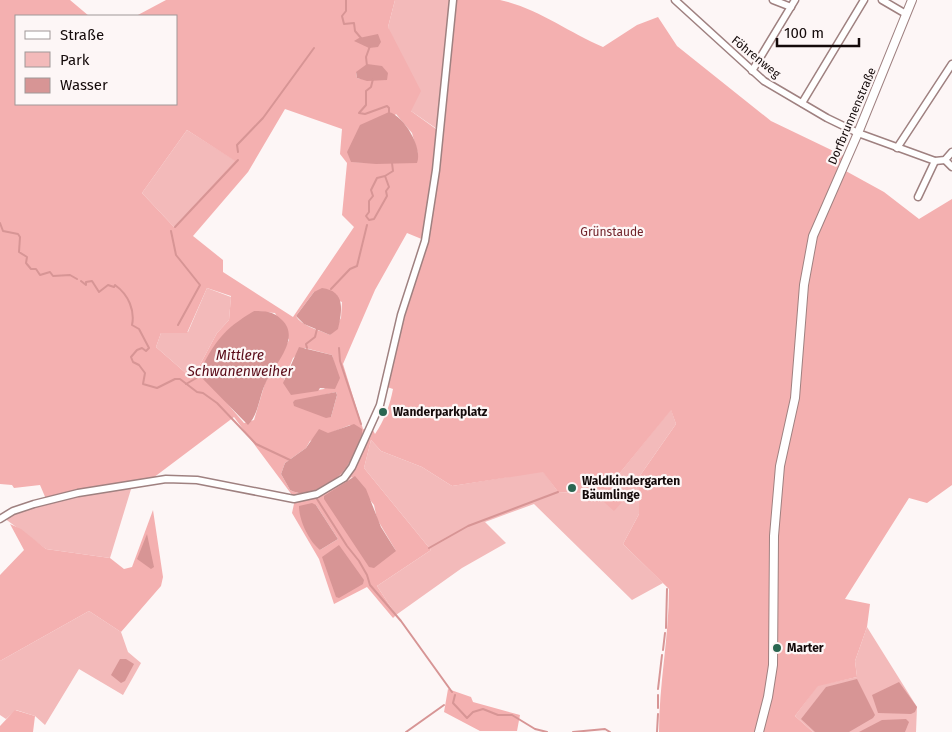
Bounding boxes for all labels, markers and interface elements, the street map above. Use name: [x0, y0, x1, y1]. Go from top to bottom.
legend: [15, 15, 178, 105]
scale bar: [777, 15, 860, 47]
text: 100 m: [784, 24, 824, 42]
text: Straße: [60, 26, 104, 44]
street label: Föhrenweg: [729, 33, 784, 81]
text: Park: [60, 51, 90, 69]
street label: Dorfbrunnenstraße: [825, 65, 879, 167]
text: Wasser: [60, 76, 108, 94]
park label: Grünstaude: [580, 225, 644, 239]
water label: Mittlere Schwanenweiher: [186, 347, 293, 380]
place label: Wanderparkplatz: [393, 405, 488, 419]
marker: Wanderparkplatz: [377, 406, 389, 418]
place label: Waldkindergarten Bäumlinge: [582, 474, 680, 502]
marker: Waldkindergarten Bäumlinge: [566, 482, 578, 494]
place label: Marter: [787, 641, 824, 655]
marker: Marter: [771, 642, 783, 654]

